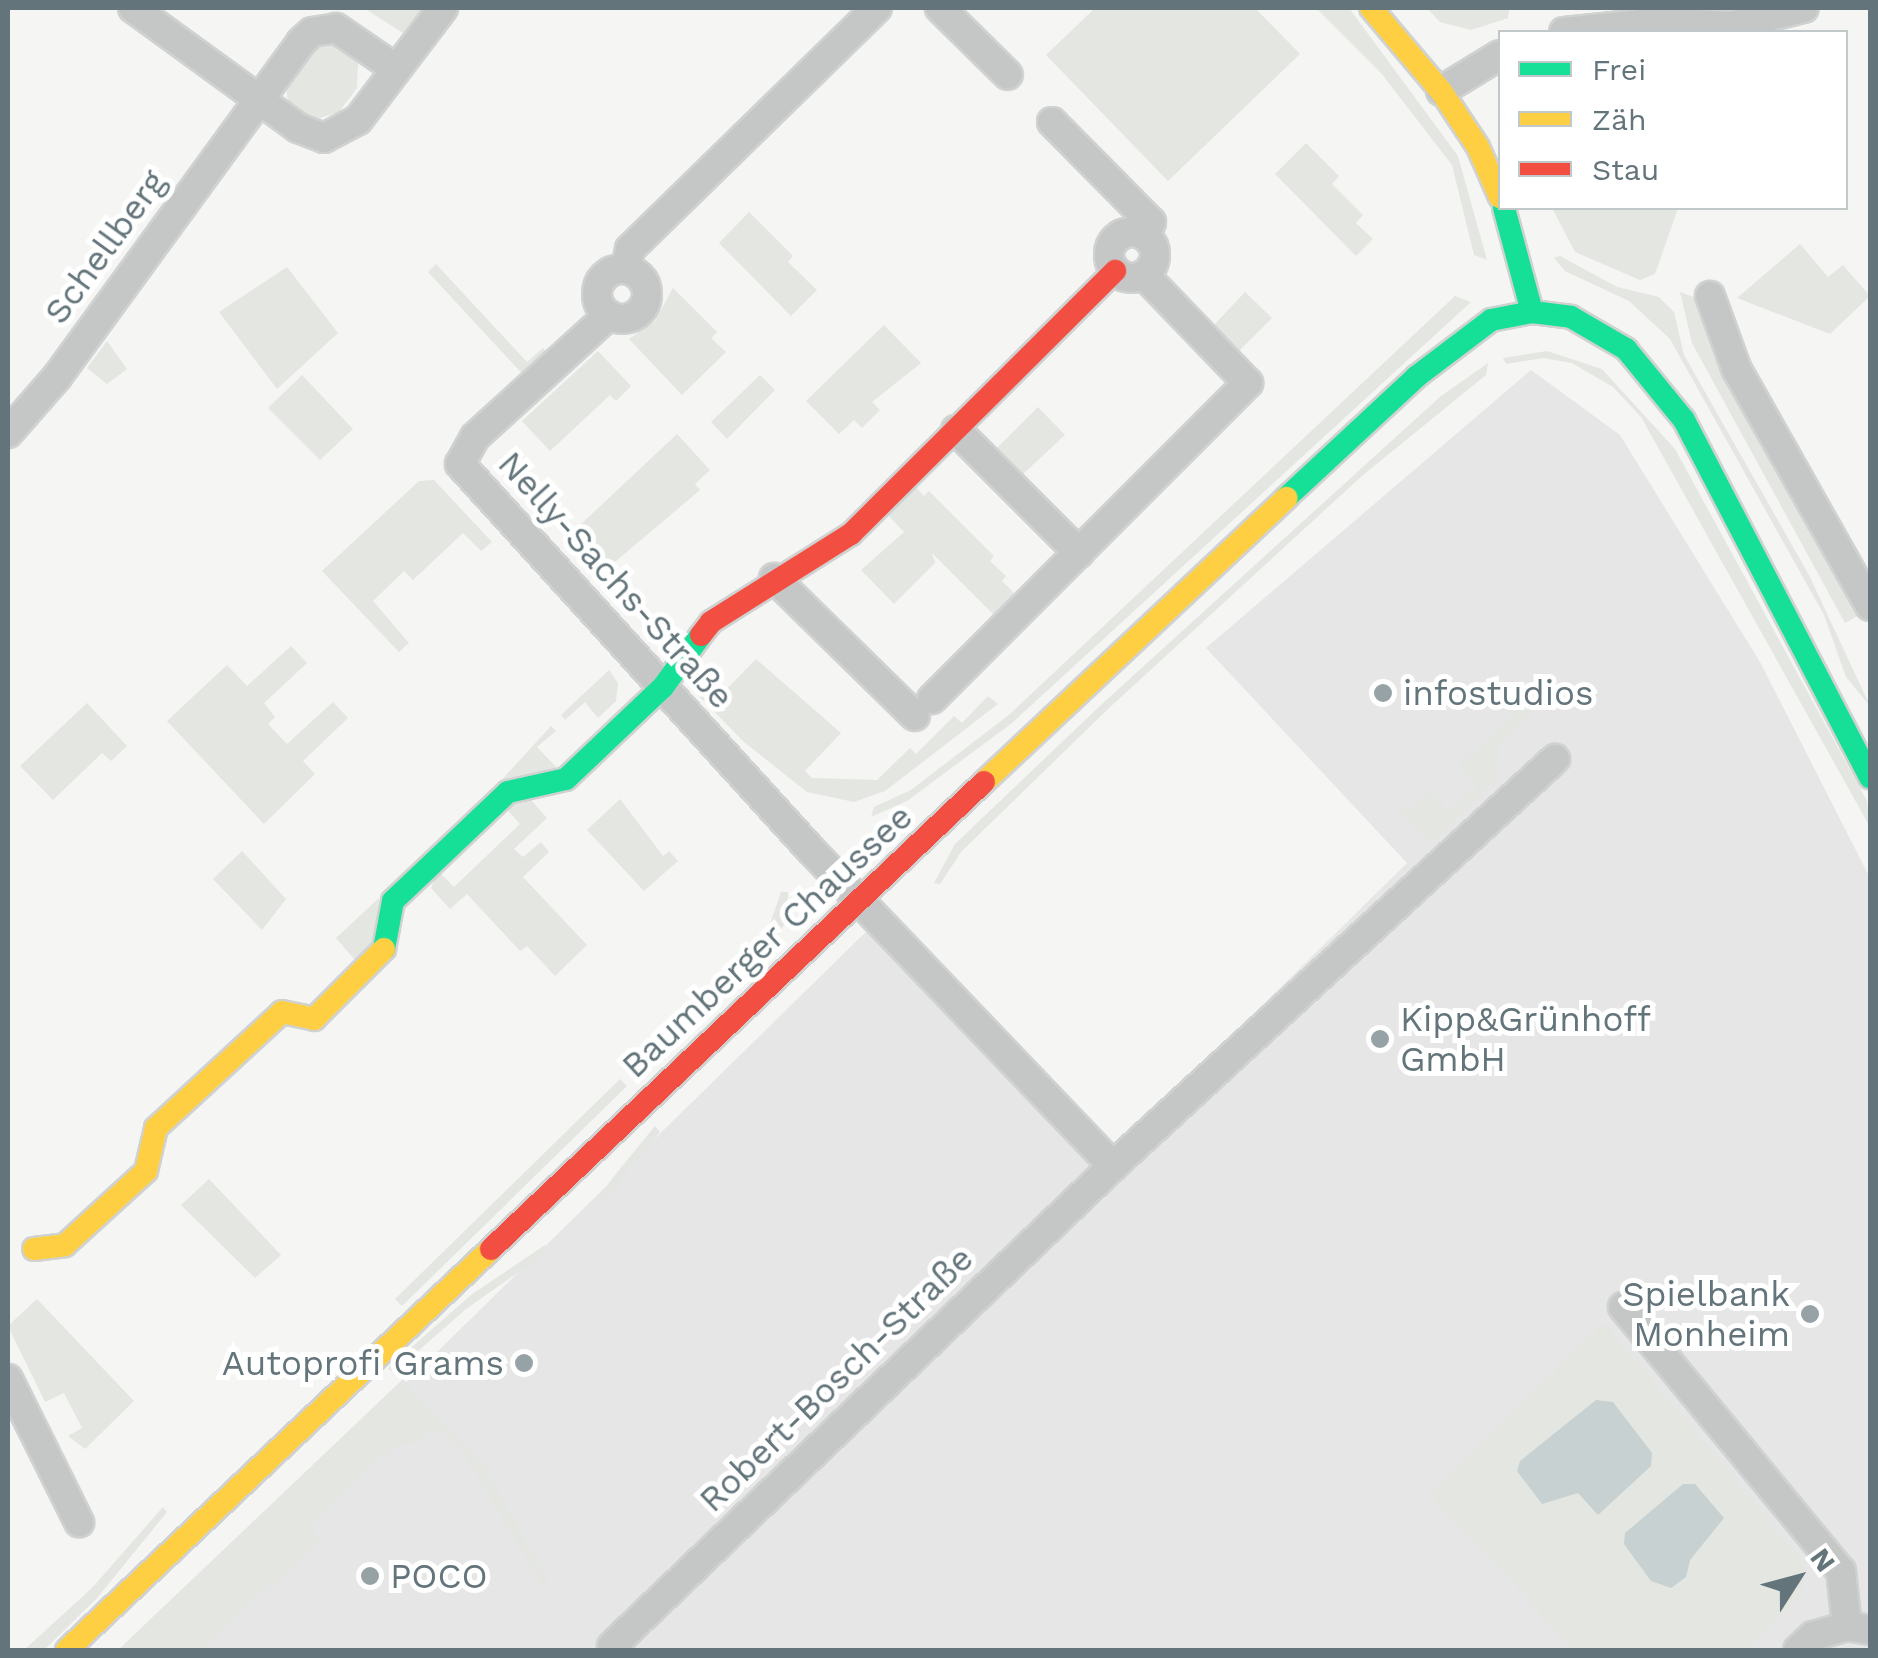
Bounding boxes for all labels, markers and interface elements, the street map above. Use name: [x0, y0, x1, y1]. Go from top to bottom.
legend: [1498, 30, 1848, 210]
text: Frei: [1592, 52, 1646, 87]
text: Zäh: [1592, 102, 1646, 137]
text: Stau: [1592, 152, 1659, 187]
street label: Schellberg: [35, 162, 175, 332]
street label: Nelly-Sachs-Straße: [489, 443, 743, 717]
place label: infostudios: [1403, 672, 1593, 714]
marker: infostudios: [1372, 682, 1394, 704]
street label: Baumberger Chaussee: [613, 795, 921, 1087]
place label: Kipp&Grünhoff GmbH: [1400, 998, 1651, 1080]
marker: Kipp&Grünhoff GmbH: [1369, 1028, 1391, 1050]
street label: Robert-Bosch-Straße: [690, 1237, 982, 1521]
place label: Spielbank Monheim: [1622, 1273, 1790, 1355]
marker: Spielbank Monheim: [1799, 1303, 1821, 1325]
place label: Autoprofi Grams: [222, 1342, 504, 1384]
marker: Autoprofi Grams: [513, 1352, 535, 1374]
north arrow: [1748, 1528, 1848, 1628]
text: N: [1803, 1542, 1842, 1578]
place label: POCO: [390, 1555, 488, 1597]
marker: POCO: [359, 1565, 381, 1587]

